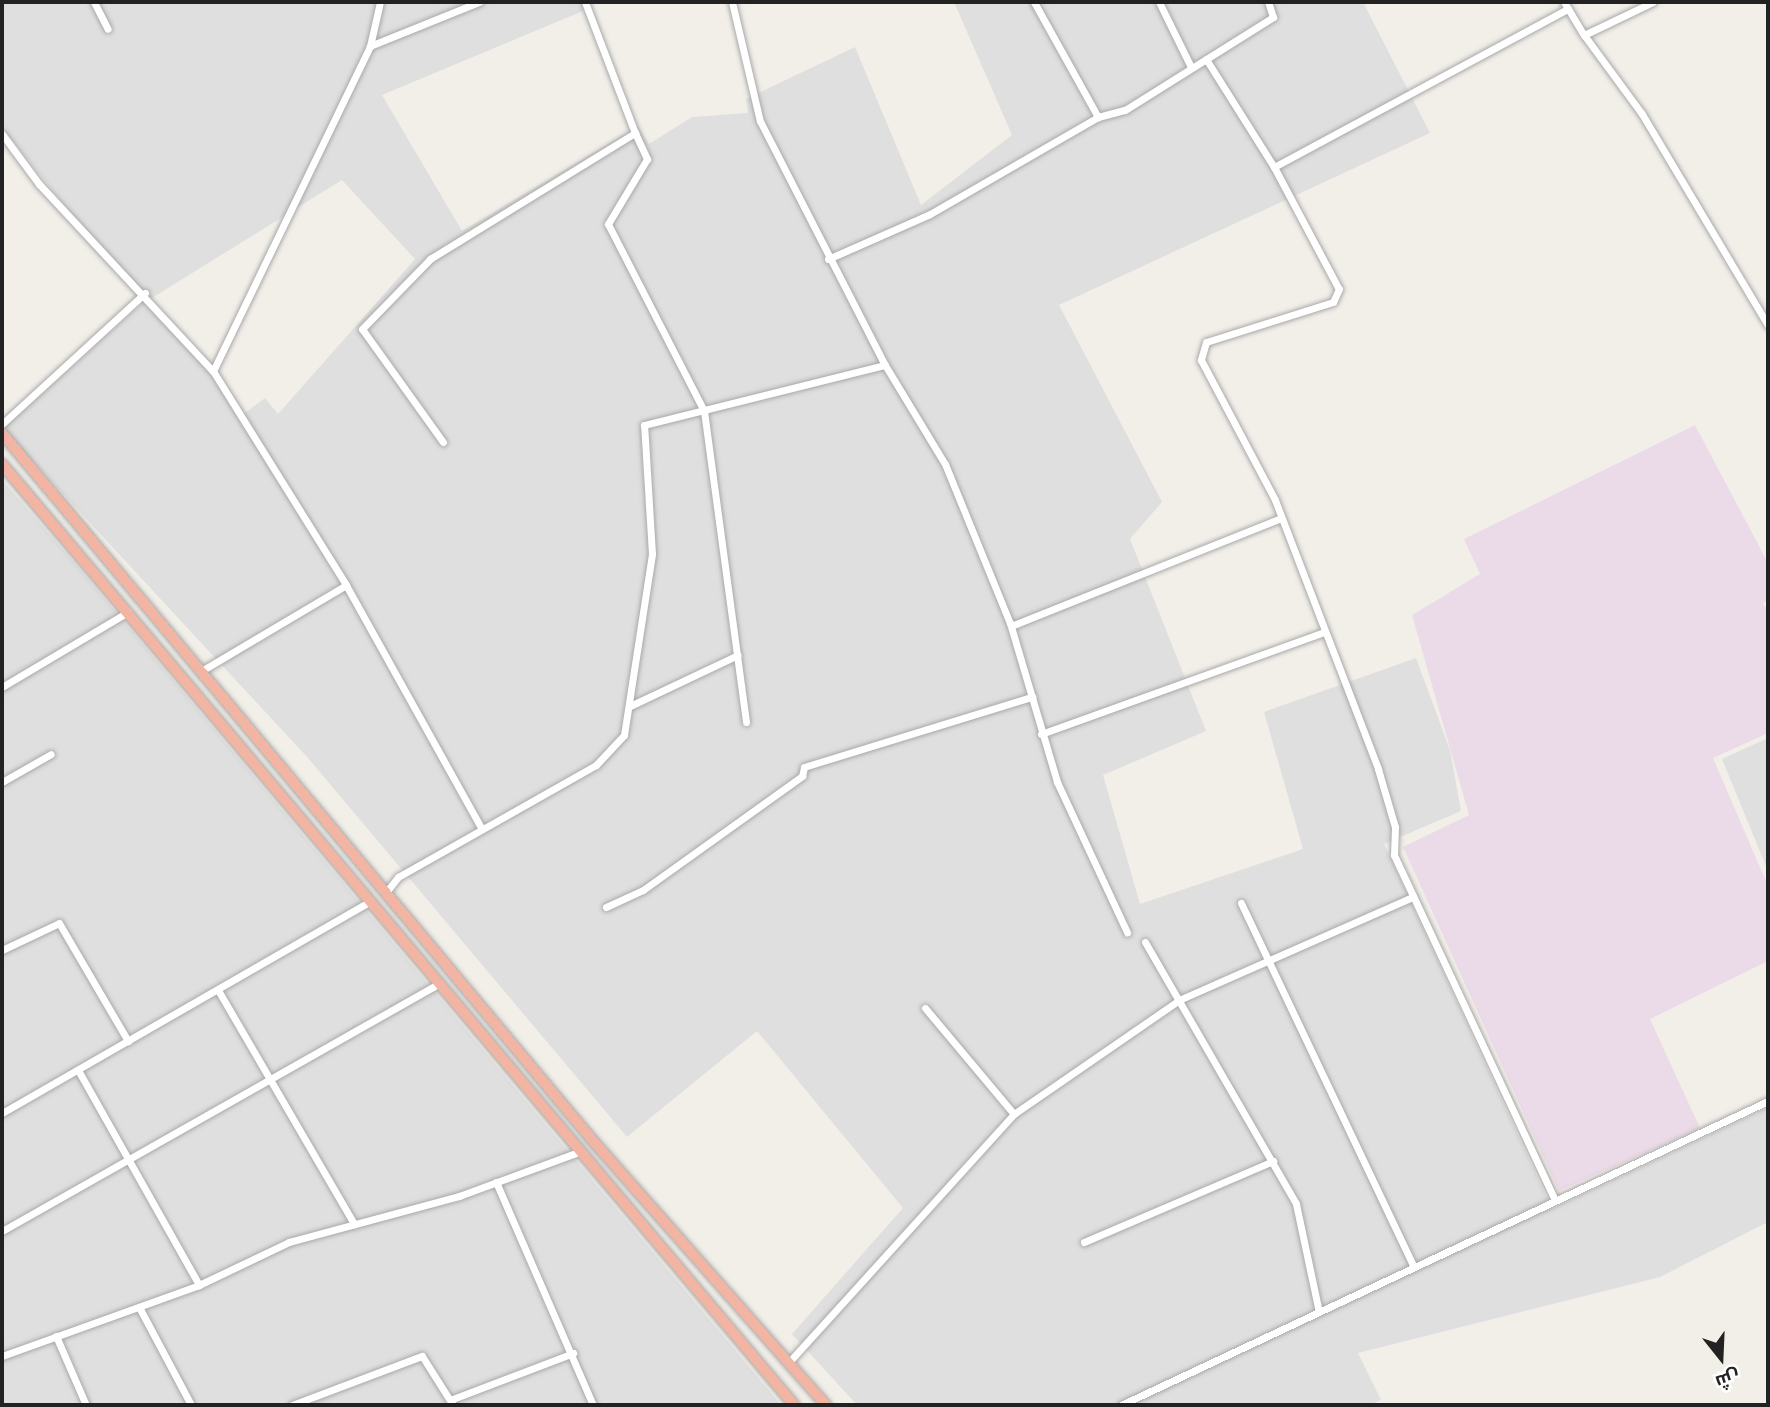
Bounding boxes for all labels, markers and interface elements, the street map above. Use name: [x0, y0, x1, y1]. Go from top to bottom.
north arrow: [1686, 1323, 1756, 1393]
text: ش: [1712, 1364, 1743, 1393]

